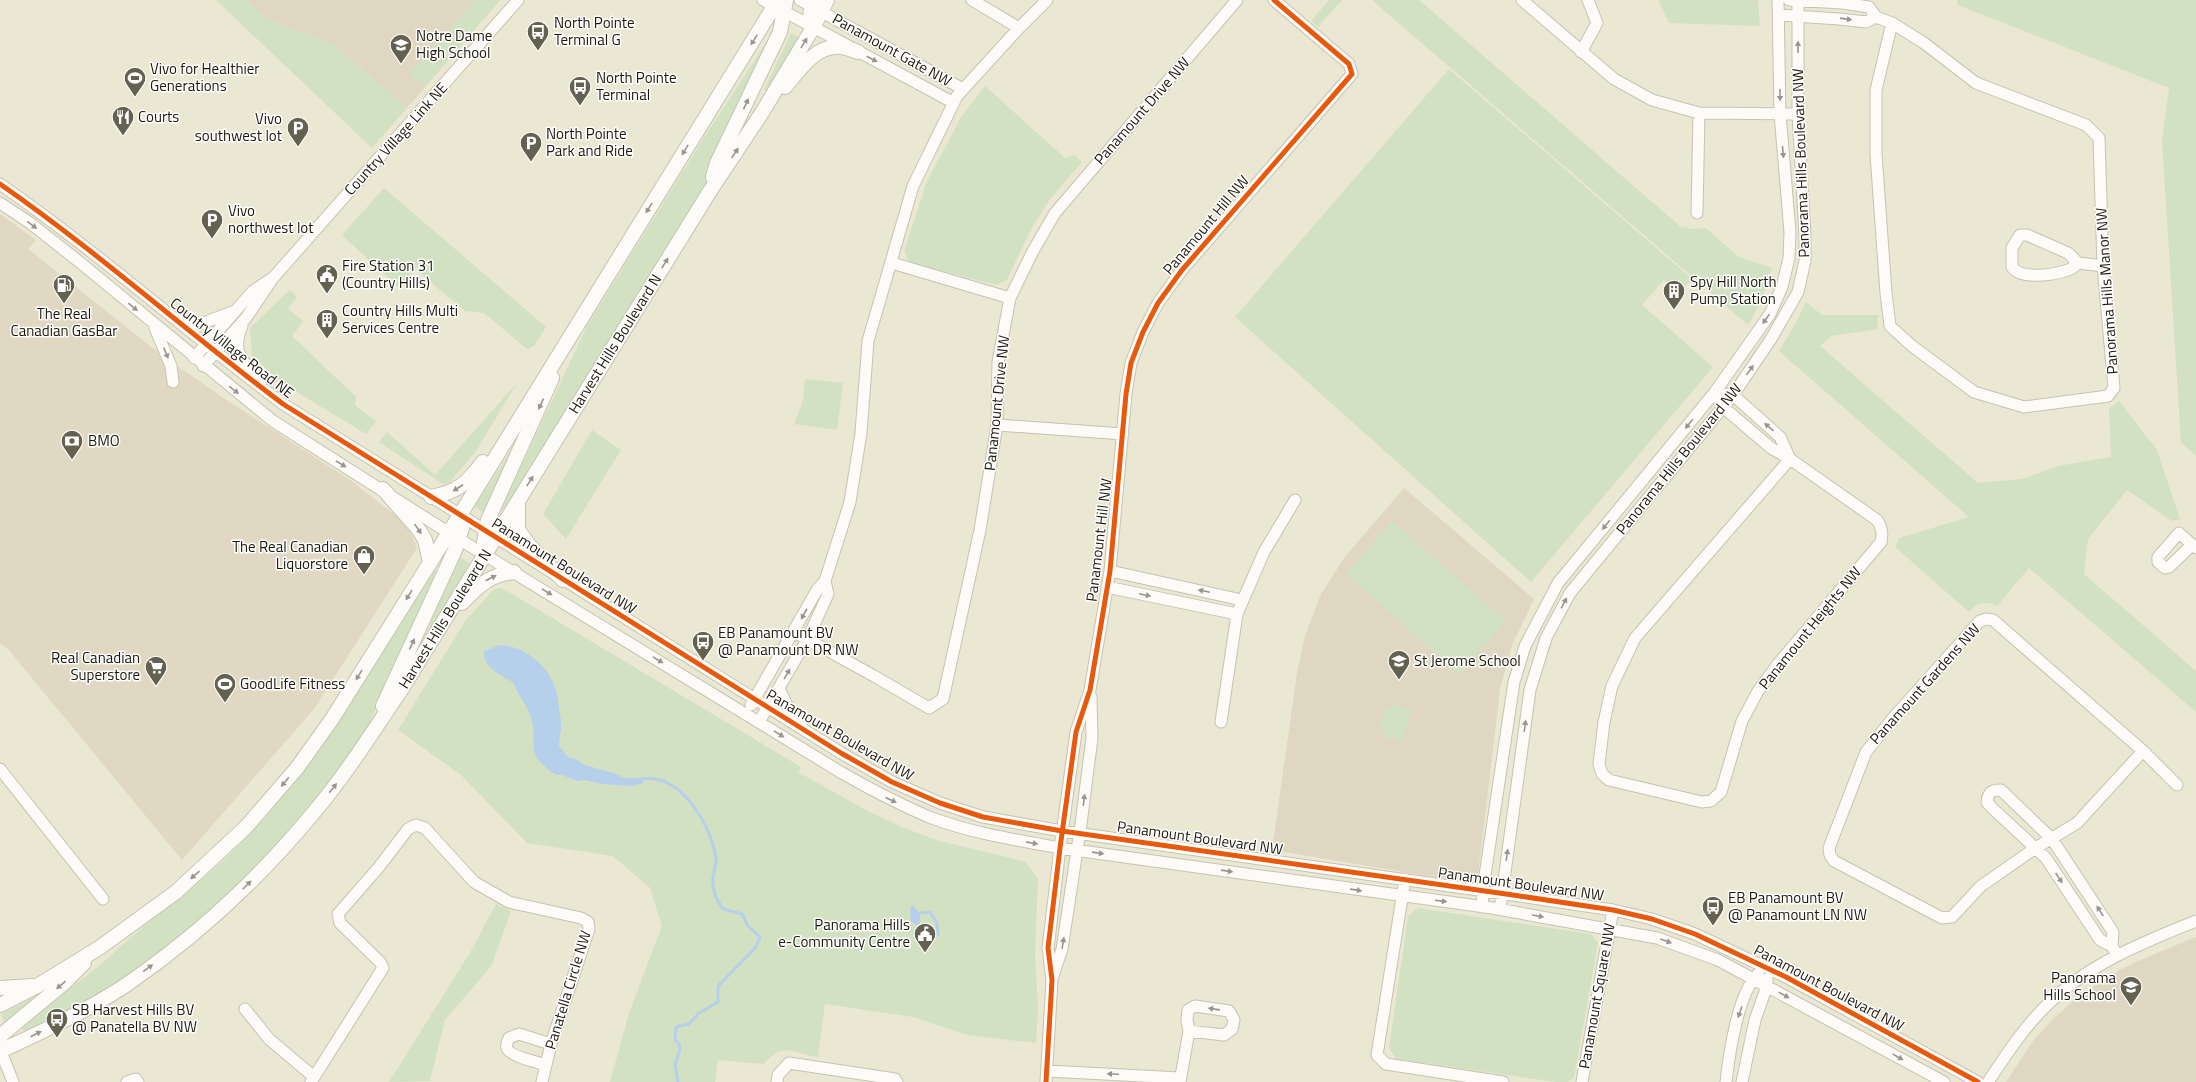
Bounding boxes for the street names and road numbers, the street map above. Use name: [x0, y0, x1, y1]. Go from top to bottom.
street label: Panamount Gate NW: [828, 7, 956, 92]
street label: Panamount Drive NW: [1088, 52, 1195, 170]
street label: Panorama Hills Boulevard NW: [1786, 68, 1815, 258]
street label: Country Village Link NE: [338, 77, 453, 200]
street label: Panamount Hill NW: [1157, 170, 1254, 280]
street label: Panorama Hills Manor NW: [2089, 207, 2124, 375]
street label: Harvest Hills Boulevard N: [562, 270, 667, 418]
street label: Country Village Road NE: [165, 292, 299, 404]
street label: Panamount Drive NW: [978, 334, 1015, 472]
street label: Panorama Hills Boulevard NW: [1610, 378, 1747, 539]
street label: Panamount Hill NW: [1080, 477, 1117, 603]
street label: Panamount Boulevard NW: [487, 512, 641, 620]
street label: Harvest Hills Boulevard N: [392, 545, 497, 693]
street label: Panamount Heights NW: [1753, 561, 1867, 694]
street label: Panamount Gardens NW: [1864, 618, 1985, 749]
street label: Panamount Boulevard NW: [762, 683, 918, 786]
street label: Panamount Boulevard NW: [1116, 814, 1284, 861]
street label: Panamount Boulevard NW: [1437, 860, 1605, 907]
street label: Panamount Square NW: [1572, 921, 1621, 1071]
street label: Panatella Circle NW: [539, 928, 597, 1052]
street label: Panamount Boulevard NW: [1750, 938, 1908, 1037]

